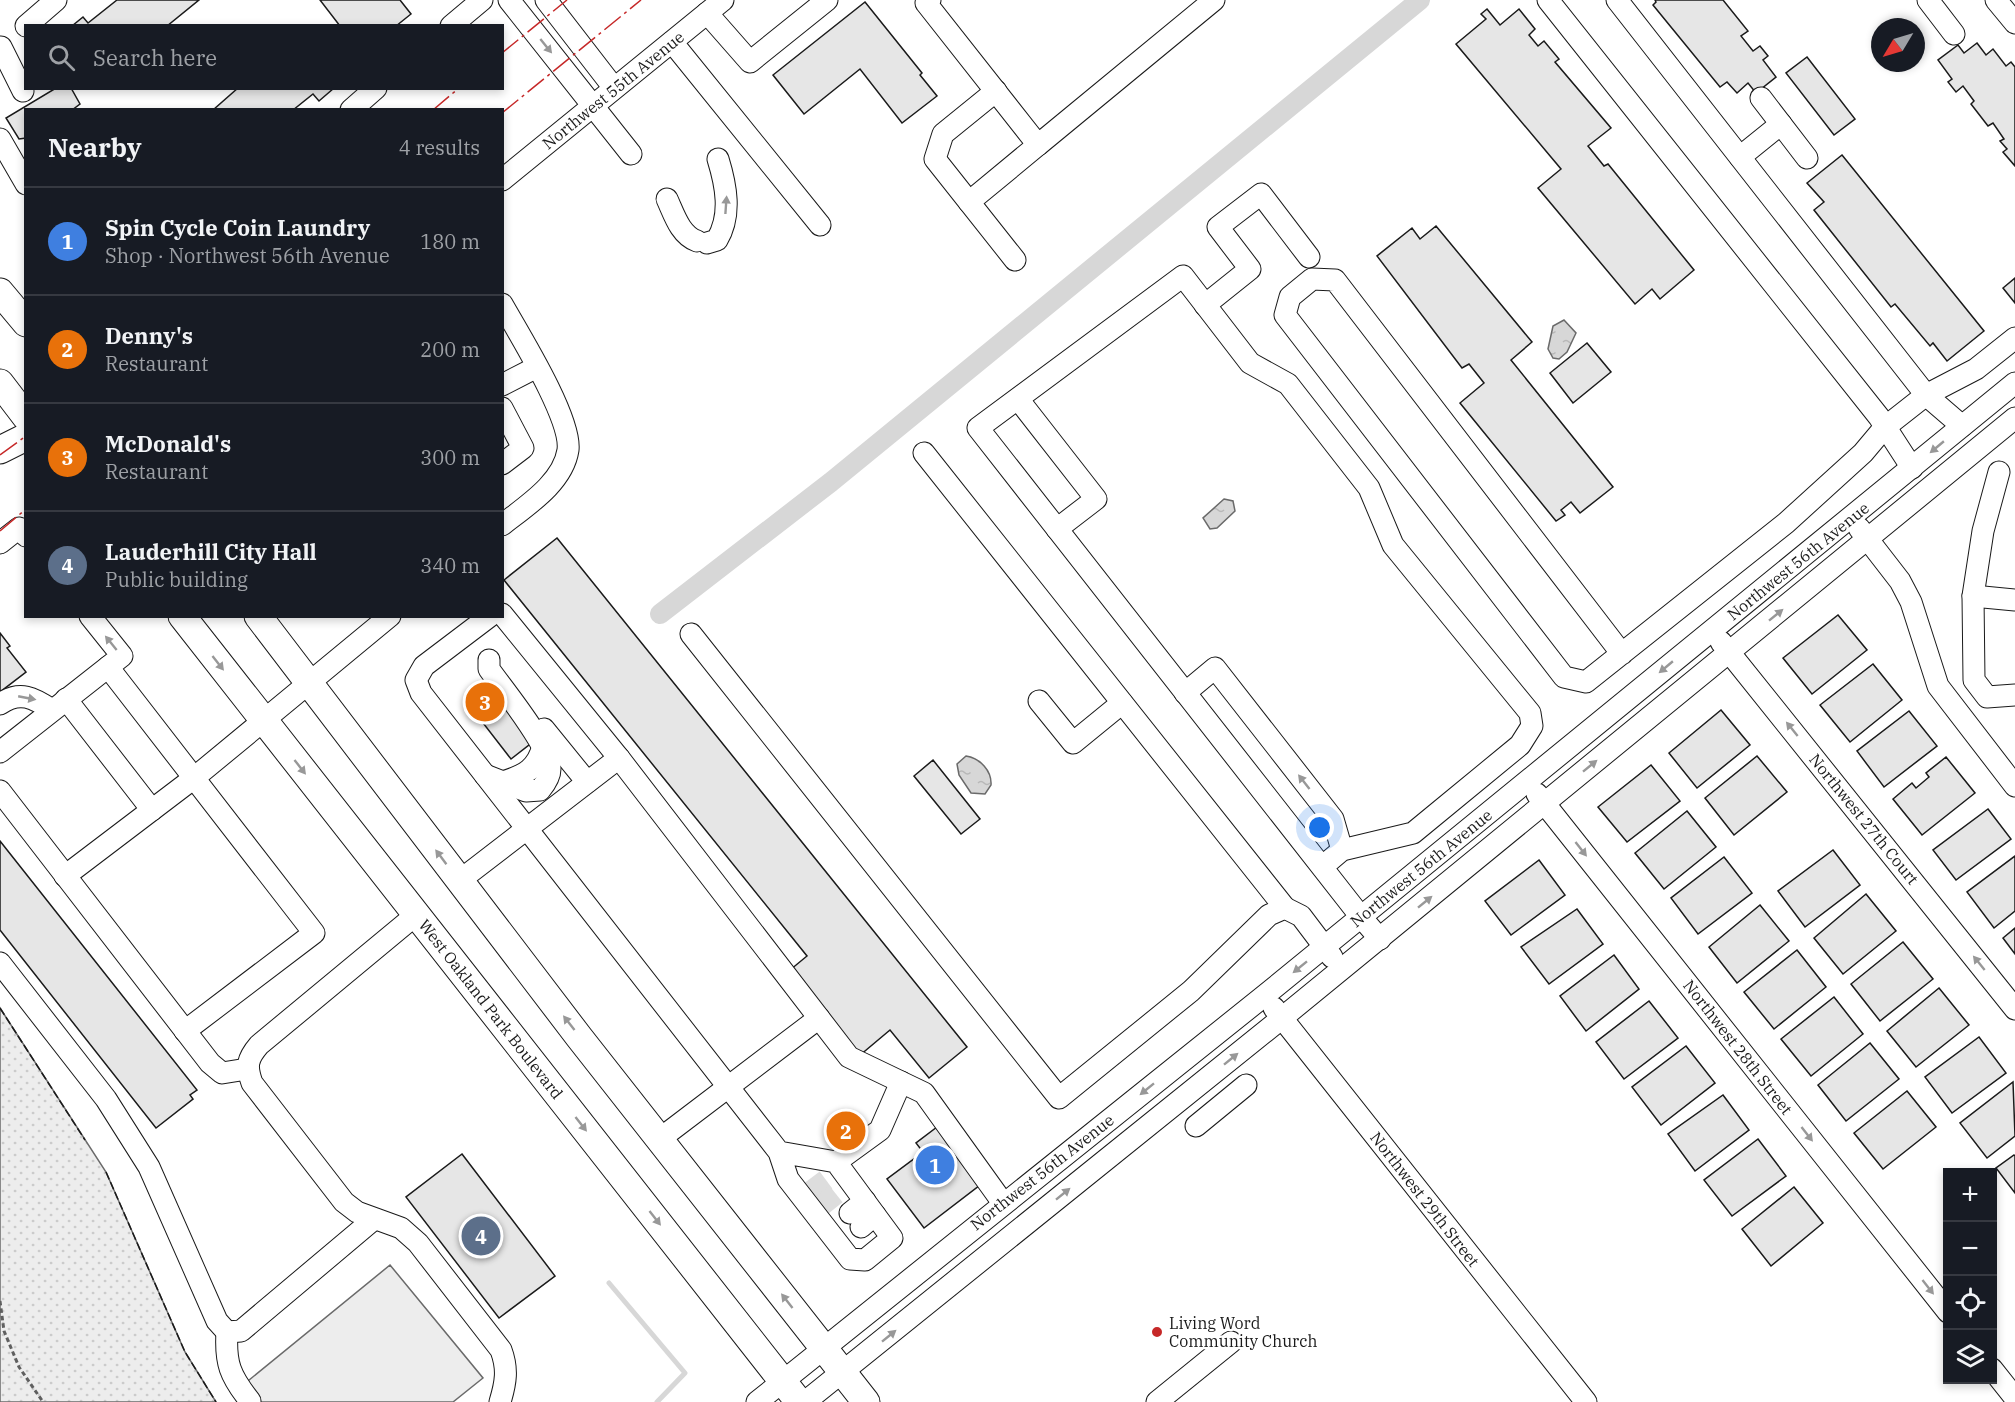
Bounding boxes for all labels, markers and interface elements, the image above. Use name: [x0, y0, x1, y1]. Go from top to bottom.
north arrow: [1871, 18, 1925, 72]
search box: [24, 24, 504, 90]
street label: Northwest 55th Avenue: [538, 27, 688, 153]
one-way arrow: [539, 38, 552, 54]
icon: search: [45, 41, 78, 74]
text: Search here: [93, 43, 217, 72]
text: Nearby: [48, 130, 142, 164]
text: 4 results: [399, 134, 480, 161]
one-way arrow: [721, 195, 730, 214]
text: Spin Cycle Coin Laundry: [105, 213, 370, 242]
text: 1: [62, 228, 74, 255]
text: 180 m: [420, 228, 480, 255]
text: Shop · Northwest 56th Avenue: [105, 242, 390, 269]
text: Denny's: [105, 321, 193, 350]
text: 2: [62, 336, 74, 363]
text: 200 m: [420, 336, 480, 363]
text: Restaurant: [105, 350, 208, 377]
text: McDonald's: [105, 429, 231, 458]
one-way arrow: [1930, 440, 1945, 453]
text: 3: [62, 444, 74, 471]
text: 300 m: [420, 444, 480, 471]
text: Restaurant: [105, 458, 208, 485]
street label: Northwest 56th Avenue: [1723, 498, 1873, 624]
text: Lauderhill City Hall: [105, 537, 317, 566]
text: 4: [62, 552, 74, 579]
text: 340 m: [420, 552, 480, 579]
text: Public building: [105, 566, 248, 593]
one-way arrow: [1768, 609, 1783, 621]
one-way arrow: [105, 635, 118, 651]
one-way arrow: [211, 655, 223, 670]
one-way arrow: [1658, 661, 1674, 674]
pin: 3: [466, 680, 504, 724]
one-way arrow: [18, 694, 37, 703]
one-way arrow: [1785, 721, 1798, 737]
street label: Northwest 27th Court: [1805, 749, 1923, 889]
one-way arrow: [293, 759, 306, 775]
one-way arrow: [1582, 760, 1598, 773]
one-way arrow: [1298, 774, 1311, 790]
street label: Northwest 56th Avenue: [1346, 805, 1496, 931]
your location: [1305, 813, 1334, 842]
one-way arrow: [1575, 842, 1587, 857]
one-way arrow: [436, 849, 448, 864]
one-way arrow: [1417, 895, 1433, 908]
street label: West Oakland Park Boulevard: [415, 915, 568, 1103]
one-way arrow: [1973, 956, 1985, 971]
one-way arrow: [1293, 960, 1308, 973]
street label: Northwest 28th Street: [1679, 976, 1797, 1119]
one-way arrow: [564, 1016, 576, 1031]
one-way arrow: [1223, 1052, 1239, 1065]
one-way arrow: [1140, 1082, 1155, 1094]
pin: 2: [826, 1108, 866, 1154]
street label: Northwest 56th Avenue: [966, 1110, 1118, 1234]
one-way arrow: [575, 1116, 587, 1131]
one-way arrow: [1800, 1126, 1813, 1142]
street label: Northwest 29th Street: [1366, 1128, 1484, 1271]
pin: 1: [916, 1142, 954, 1188]
map controls: [1943, 1168, 1997, 1384]
button: +: [1943, 1168, 1997, 1222]
one-way arrow: [1055, 1187, 1071, 1200]
one-way arrow: [648, 1210, 660, 1225]
pin: 4: [462, 1214, 500, 1258]
button: −: [1943, 1222, 1997, 1276]
button: locate: [1943, 1276, 1997, 1330]
one-way arrow: [1921, 1279, 1934, 1295]
one-way arrow: [781, 1293, 794, 1309]
place label: Living Word Community Church: [1169, 1313, 1317, 1351]
marker: Living Word Community Church: [1150, 1325, 1164, 1339]
one-way arrow: [881, 1330, 896, 1343]
button: layers: [1943, 1330, 1997, 1384]

